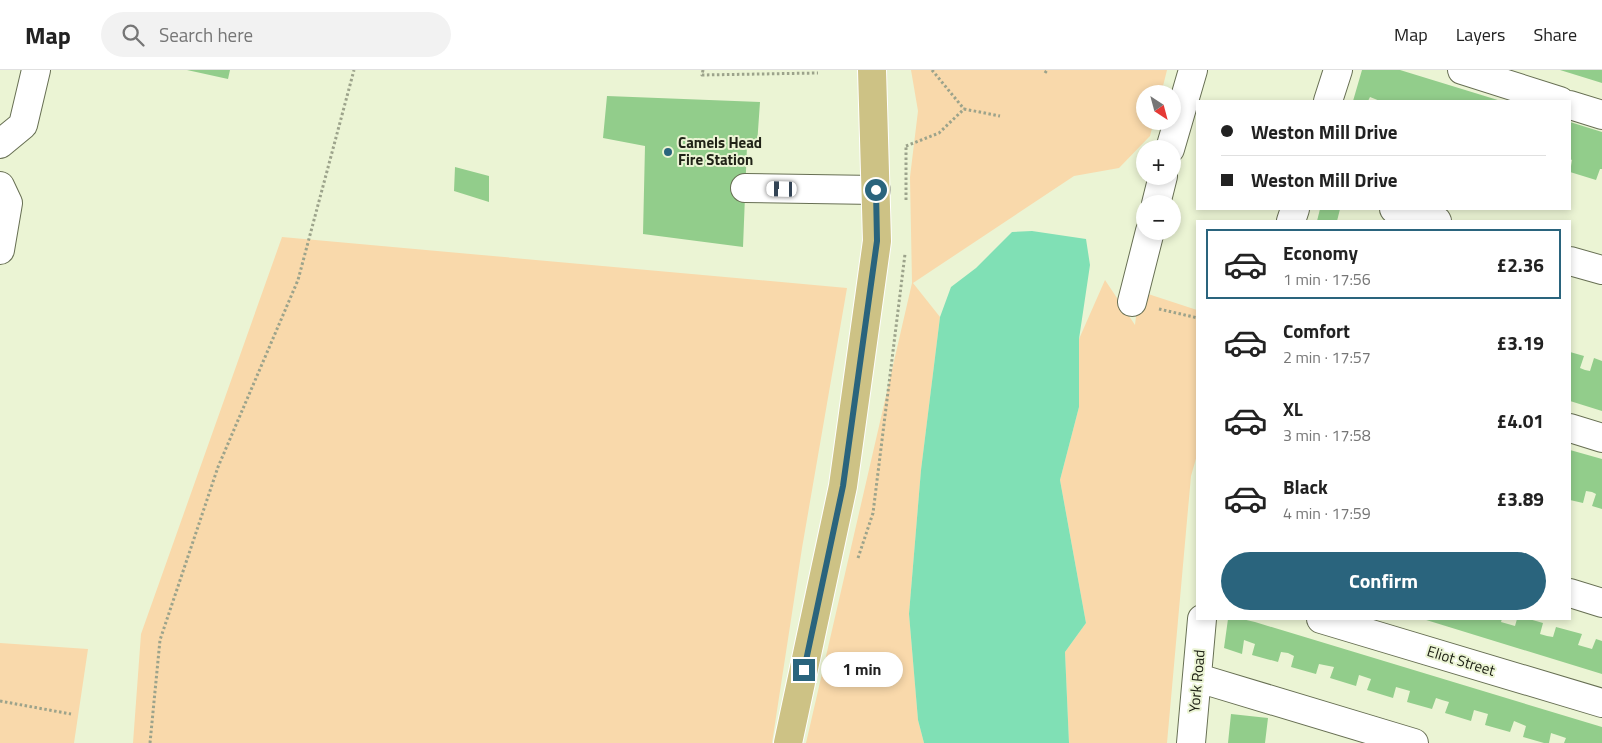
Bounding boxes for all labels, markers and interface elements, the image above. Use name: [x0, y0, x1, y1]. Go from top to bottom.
search box: [101, 12, 451, 57]
text: Map: [25, 17, 71, 53]
text: Search here: [159, 20, 253, 49]
icon: search: [119, 21, 147, 49]
text: Map: [1394, 21, 1428, 48]
text: Layers: [1456, 21, 1505, 48]
text: Share: [1533, 21, 1577, 48]
north arrow: [1136, 85, 1181, 130]
map controls: [1136, 85, 1181, 240]
text: Weston Mill Drive: [1251, 117, 1397, 146]
place label: Camels Head Fire Station: [678, 131, 762, 171]
button: +: [1136, 140, 1181, 185]
marker: Camels Head Fire Station: [662, 146, 674, 158]
text: Weston Mill Drive: [1251, 165, 1397, 194]
route start: [865, 179, 887, 201]
car: [766, 181, 797, 197]
button: −: [1136, 195, 1181, 240]
text: Economy: [1283, 238, 1358, 267]
icon: car: [1223, 242, 1268, 287]
text: £2.36: [1497, 250, 1544, 279]
text: 1 min · 17:56: [1283, 267, 1371, 291]
text: Comfort: [1283, 316, 1350, 345]
icon: car: [1223, 320, 1268, 365]
text: £3.19: [1497, 328, 1544, 357]
text: 2 min · 17:57: [1283, 345, 1371, 369]
text: XL: [1283, 394, 1303, 423]
icon: car: [1223, 398, 1268, 443]
text: £4.01: [1497, 406, 1544, 435]
text: 3 min · 17:58: [1283, 423, 1371, 447]
text: Black: [1283, 472, 1328, 501]
icon: car: [1223, 476, 1268, 521]
text: £3.89: [1497, 484, 1544, 513]
text: 4 min · 17:59: [1283, 501, 1371, 525]
button: Confirm: [1221, 552, 1546, 610]
street label: Eliot Street: [1424, 639, 1499, 682]
street label: York Road: [1182, 649, 1211, 713]
callout: 1 min: [822, 652, 904, 688]
text: 1 min: [843, 657, 881, 681]
route end: [793, 659, 815, 681]

